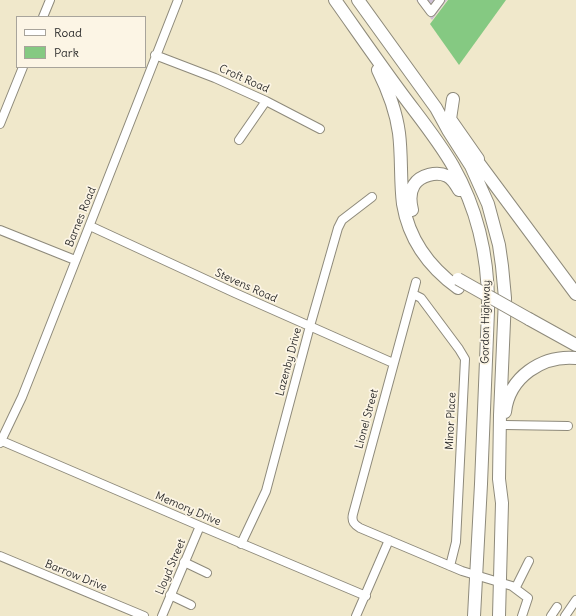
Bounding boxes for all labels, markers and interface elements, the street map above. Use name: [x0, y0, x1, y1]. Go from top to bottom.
legend: [16, 16, 146, 68]
text: Road: [54, 25, 82, 40]
text: Park: [54, 45, 79, 60]
street label: Croft Road: [217, 62, 271, 96]
street label: Barnes Road: [63, 185, 99, 249]
street label: Stevens Road: [213, 266, 279, 306]
street label: Gordon Highway: [479, 280, 493, 364]
street label: Lazenby Drive: [274, 326, 304, 398]
street label: Lionel Street: [353, 388, 381, 450]
street label: Minor Place: [443, 392, 459, 450]
street label: Memory Drive: [153, 489, 223, 529]
street label: Lloyd Street: [153, 537, 189, 597]
street label: Barrow Drive: [43, 558, 109, 594]

